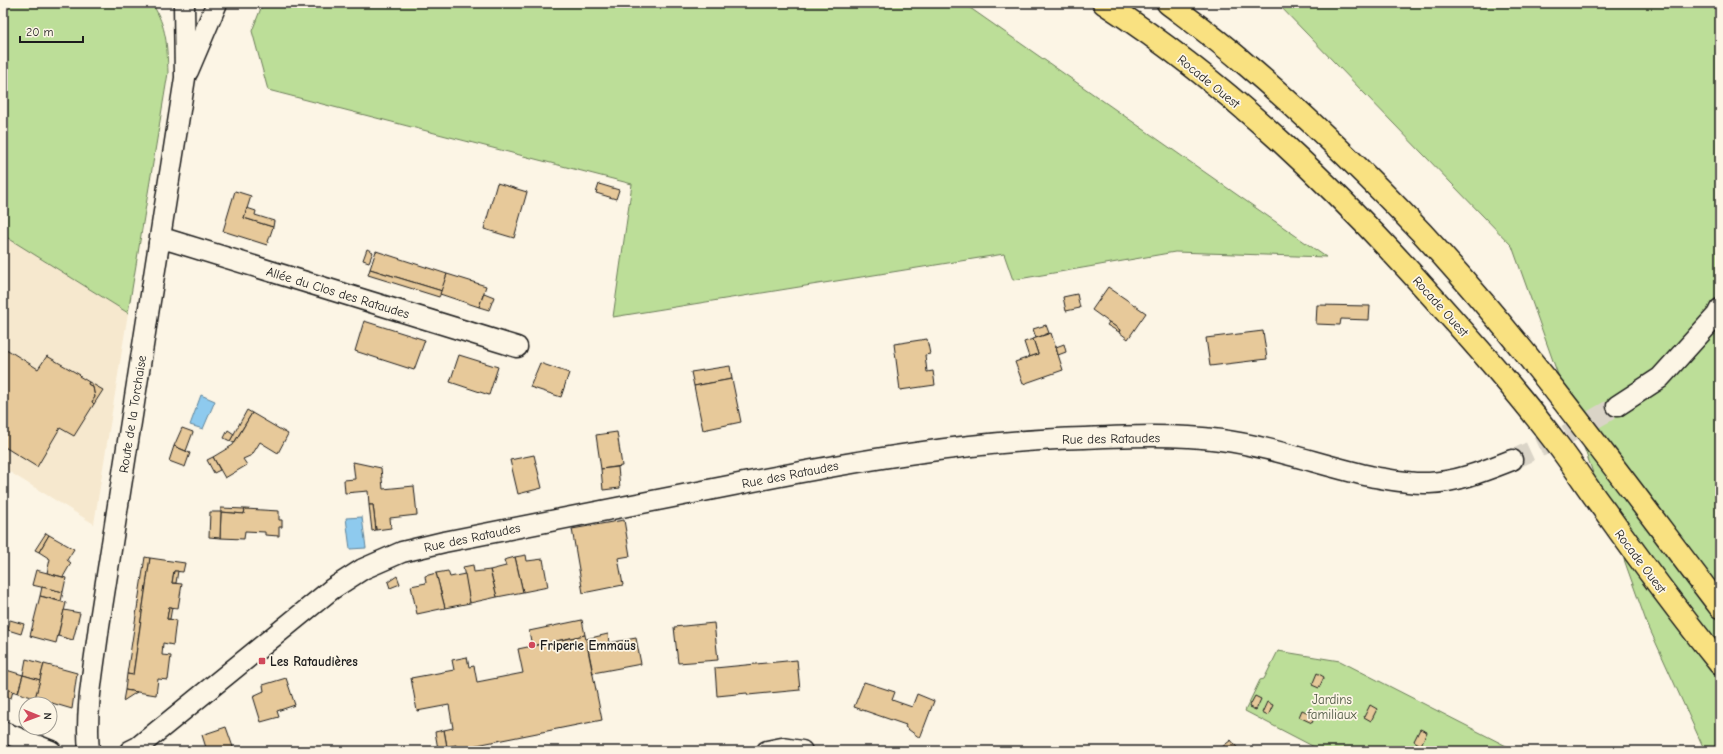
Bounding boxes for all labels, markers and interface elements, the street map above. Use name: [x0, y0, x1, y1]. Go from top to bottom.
scale bar: [20, 18, 83, 44]
text: 20 m: [26, 25, 54, 39]
street label: Rocade Ouest: [1174, 52, 1244, 112]
street label: Allée du Clos des Rataudes: [265, 264, 411, 321]
street label: Rocade Ouest: [1410, 273, 1472, 340]
street label: Route de la Torchaise: [116, 354, 149, 474]
street label: Rue des Rataudes: [1062, 430, 1160, 447]
street label: Rue des Rataudes: [740, 458, 840, 491]
street label: Rue des Rataudes: [423, 520, 522, 555]
street label: Rocade Ouest: [1612, 527, 1670, 597]
place label: Friperie Emmaüs: [540, 638, 636, 653]
marker: Friperie Emmaüs: [527, 640, 537, 650]
place label: Les Rataudières: [270, 654, 358, 669]
marker: Les Rataudières: [257, 656, 267, 666]
park label: Jardins familiaux: [1306, 692, 1357, 722]
north arrow: [18, 696, 58, 736]
text: N: [41, 712, 54, 720]

